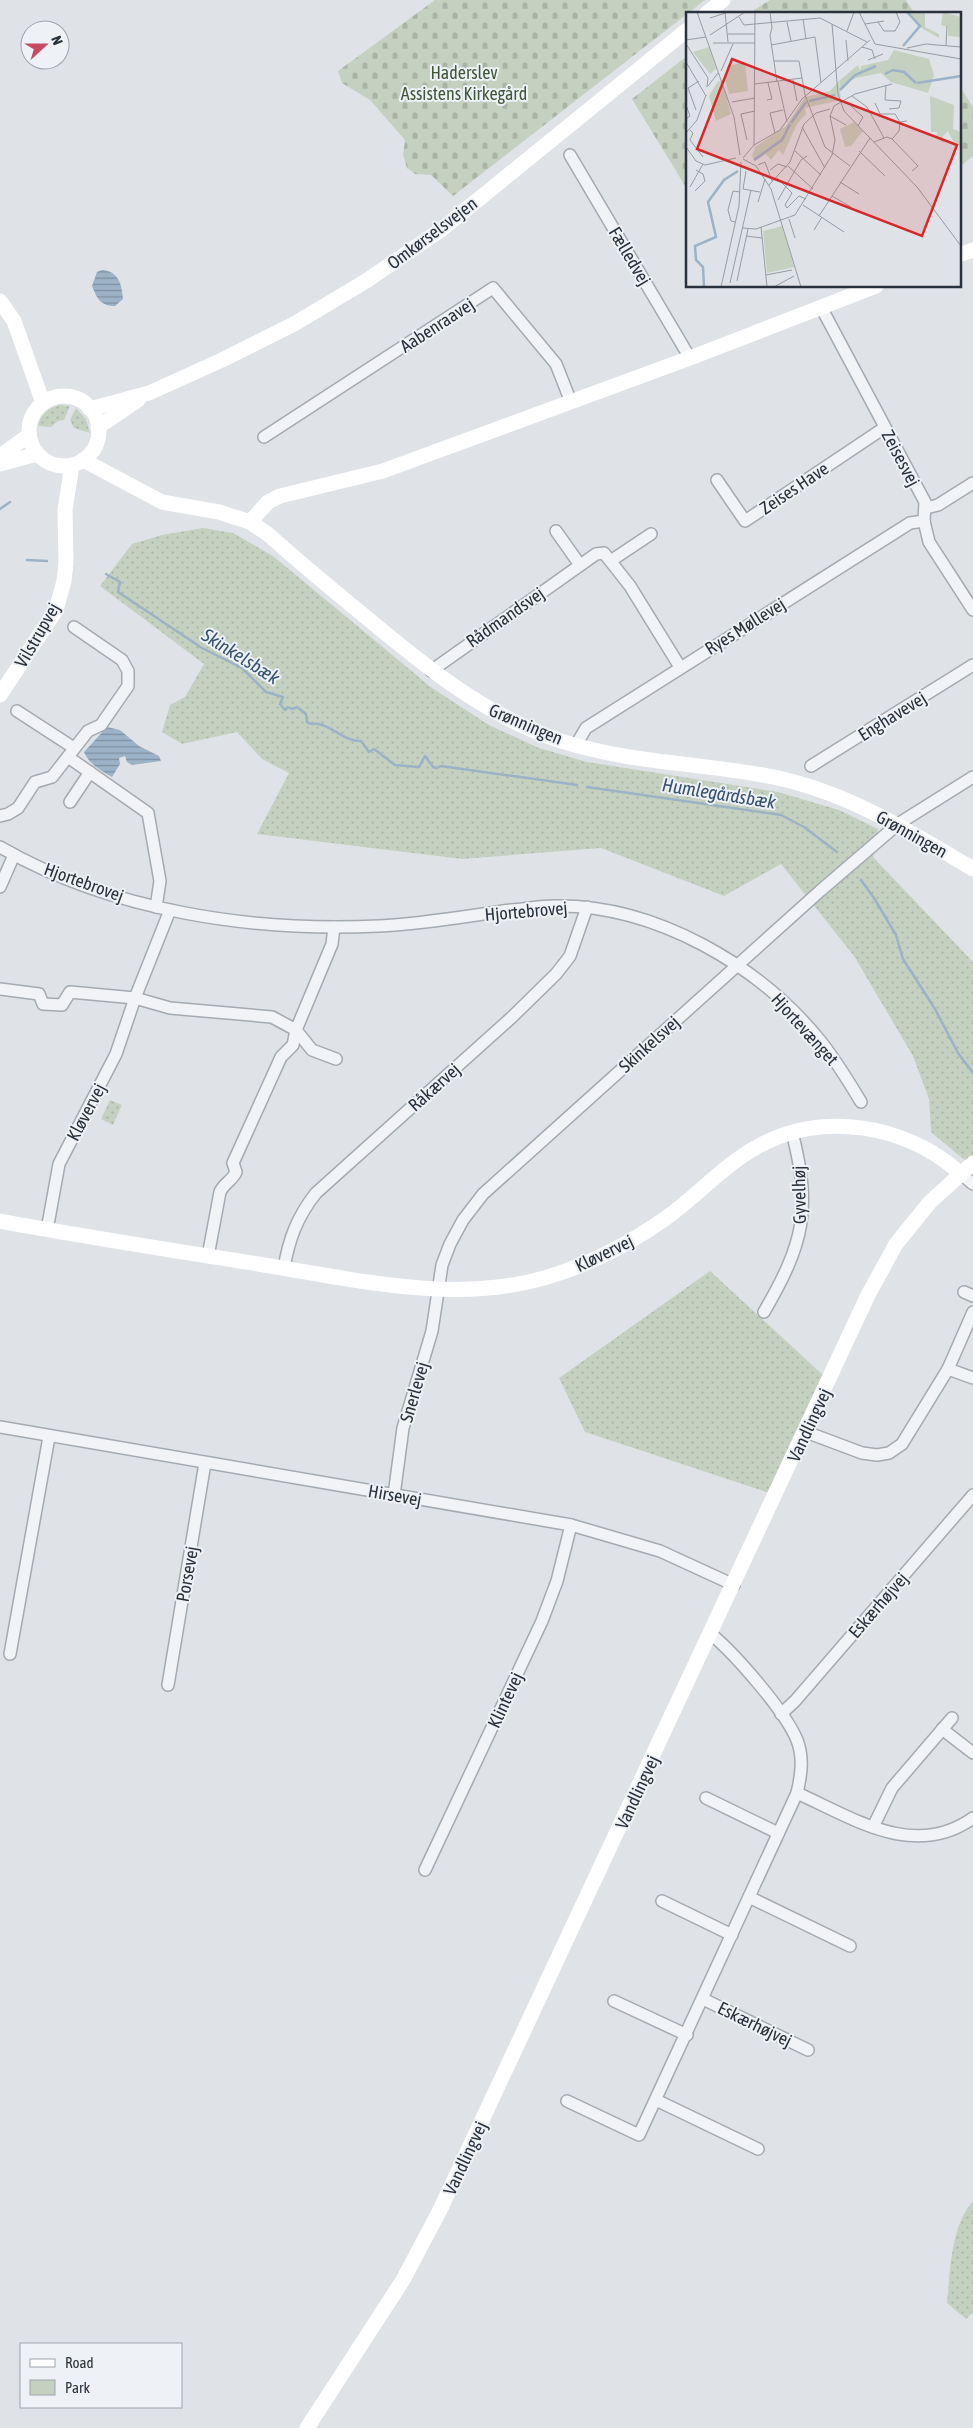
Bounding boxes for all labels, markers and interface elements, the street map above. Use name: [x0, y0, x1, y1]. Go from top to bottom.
inset map: [686, 12, 960, 288]
north arrow: [20, 20, 70, 70]
text: N: [48, 34, 66, 47]
park label: Haderslev Assistens Kirkegård: [401, 62, 527, 104]
street label: Omkørselsvejen: [383, 192, 481, 274]
street label: Fælledvej: [604, 223, 656, 289]
street label: Aabenraavej: [396, 293, 478, 357]
street label: Zeisesvej: [877, 426, 925, 490]
street label: Zeises Have: [756, 457, 832, 519]
street label: Rådmandsvej: [462, 582, 548, 652]
street label: Ryes Møllevej: [701, 593, 789, 659]
street label: Vilstrupvej: [10, 599, 64, 671]
water label: Skinkelsbæk: [197, 623, 284, 689]
street label: Enghavevej: [854, 687, 930, 745]
street label: Grønningen: [486, 699, 566, 749]
water label: Humlegårdsbæk: [661, 773, 778, 813]
street label: Grønningen: [873, 806, 951, 862]
street label: Hjortebrovej: [41, 858, 127, 906]
street label: Hjortebrovej: [484, 897, 568, 925]
street label: Hjortevænget: [767, 989, 843, 1069]
street label: Skinkelsvej: [614, 1011, 684, 1077]
street label: Råkærvej: [404, 1059, 464, 1115]
street label: Kløvervej: [62, 1080, 110, 1144]
street label: Gyvelhøj: [788, 1166, 810, 1224]
street label: Kløvervej: [572, 1230, 636, 1276]
street label: Snerlevej: [395, 1359, 433, 1425]
street label: Vandlingvej: [783, 1385, 835, 1465]
street label: Hirsevej: [367, 1480, 423, 1510]
street label: Porsevej: [172, 1544, 202, 1604]
street label: Eskærhøjvej: [844, 1568, 912, 1642]
street label: Klintevej: [483, 1669, 527, 1731]
street label: Vandlingvej: [611, 1752, 663, 1832]
street label: Eskærhøjvej: [715, 1997, 795, 2051]
street label: Vandlingvej: [439, 2118, 491, 2198]
legend: [20, 2343, 182, 2408]
text: Road: [65, 2354, 94, 2371]
text: Park: [65, 2379, 90, 2396]

